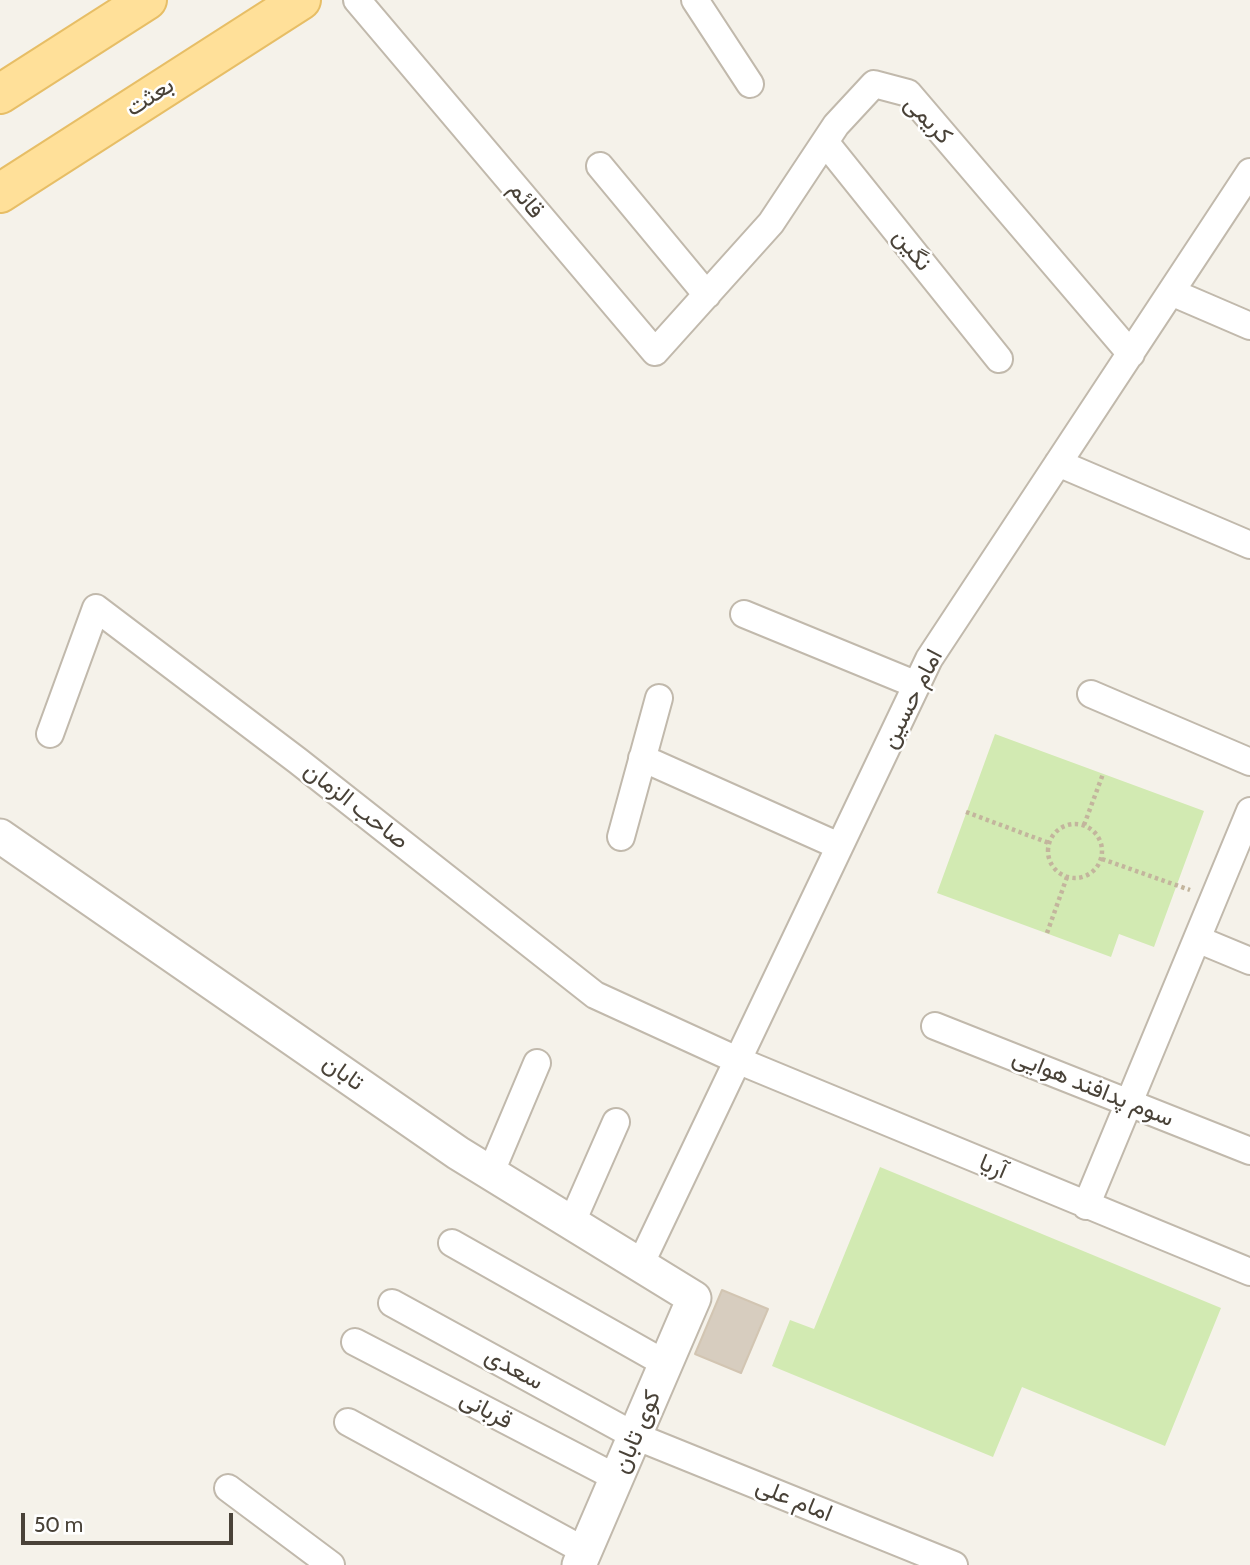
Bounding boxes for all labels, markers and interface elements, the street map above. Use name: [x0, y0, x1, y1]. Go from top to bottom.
street label: بعثت: [120, 71, 180, 123]
street label: کریمی: [898, 89, 958, 151]
street label: قائم: [502, 175, 550, 225]
street label: نگین: [886, 223, 938, 277]
street label: امام حسین: [875, 645, 949, 753]
street label: صاحب الزمان: [298, 756, 414, 856]
street label: سوم پدافند هوایی: [1008, 1043, 1178, 1133]
street label: تابان: [317, 1049, 369, 1097]
street label: آریا: [975, 1148, 1011, 1186]
street label: سعدی: [480, 1341, 548, 1397]
street label: قربانی: [455, 1384, 517, 1436]
street label: کوی تابان: [607, 1386, 667, 1478]
street label: امام علی: [752, 1472, 836, 1528]
scale bar: [24, 1498, 236, 1542]
text: 50 m: [34, 1512, 83, 1537]

